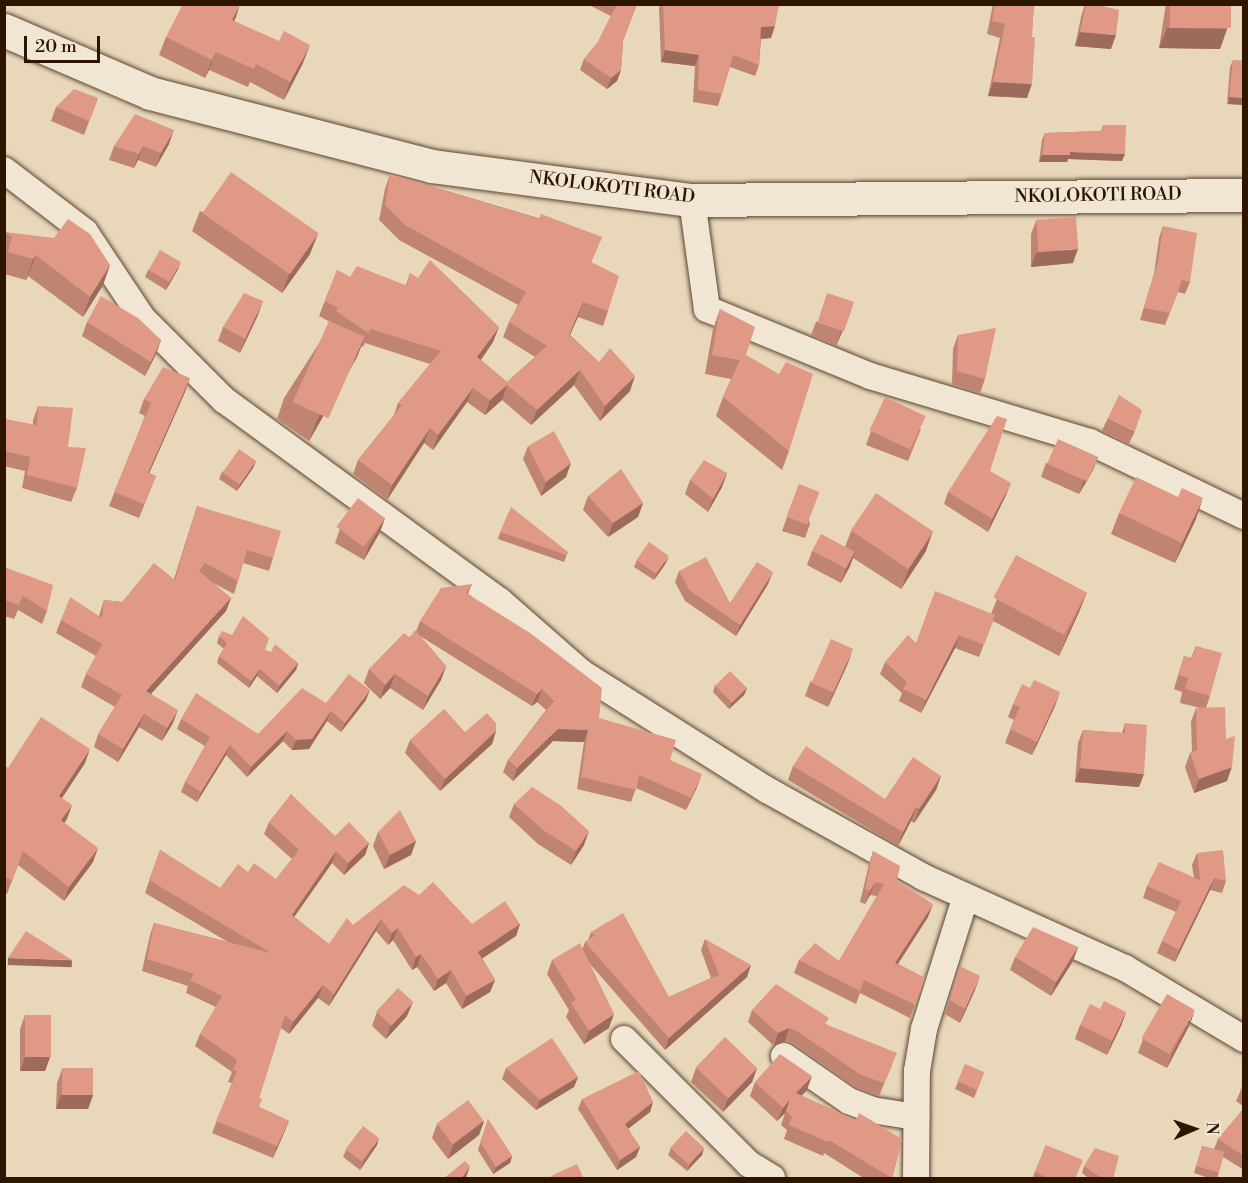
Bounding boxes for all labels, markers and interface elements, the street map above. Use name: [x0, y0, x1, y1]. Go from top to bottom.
scale bar: [27, 24, 104, 62]
text: 20 m: [35, 35, 77, 58]
street label: NKOLOKOTI ROAD: [528, 167, 696, 209]
street label: NKOLOKOTI ROAD: [1014, 184, 1182, 208]
north arrow: [1164, 1099, 1224, 1159]
text: N: [1202, 1122, 1222, 1135]

